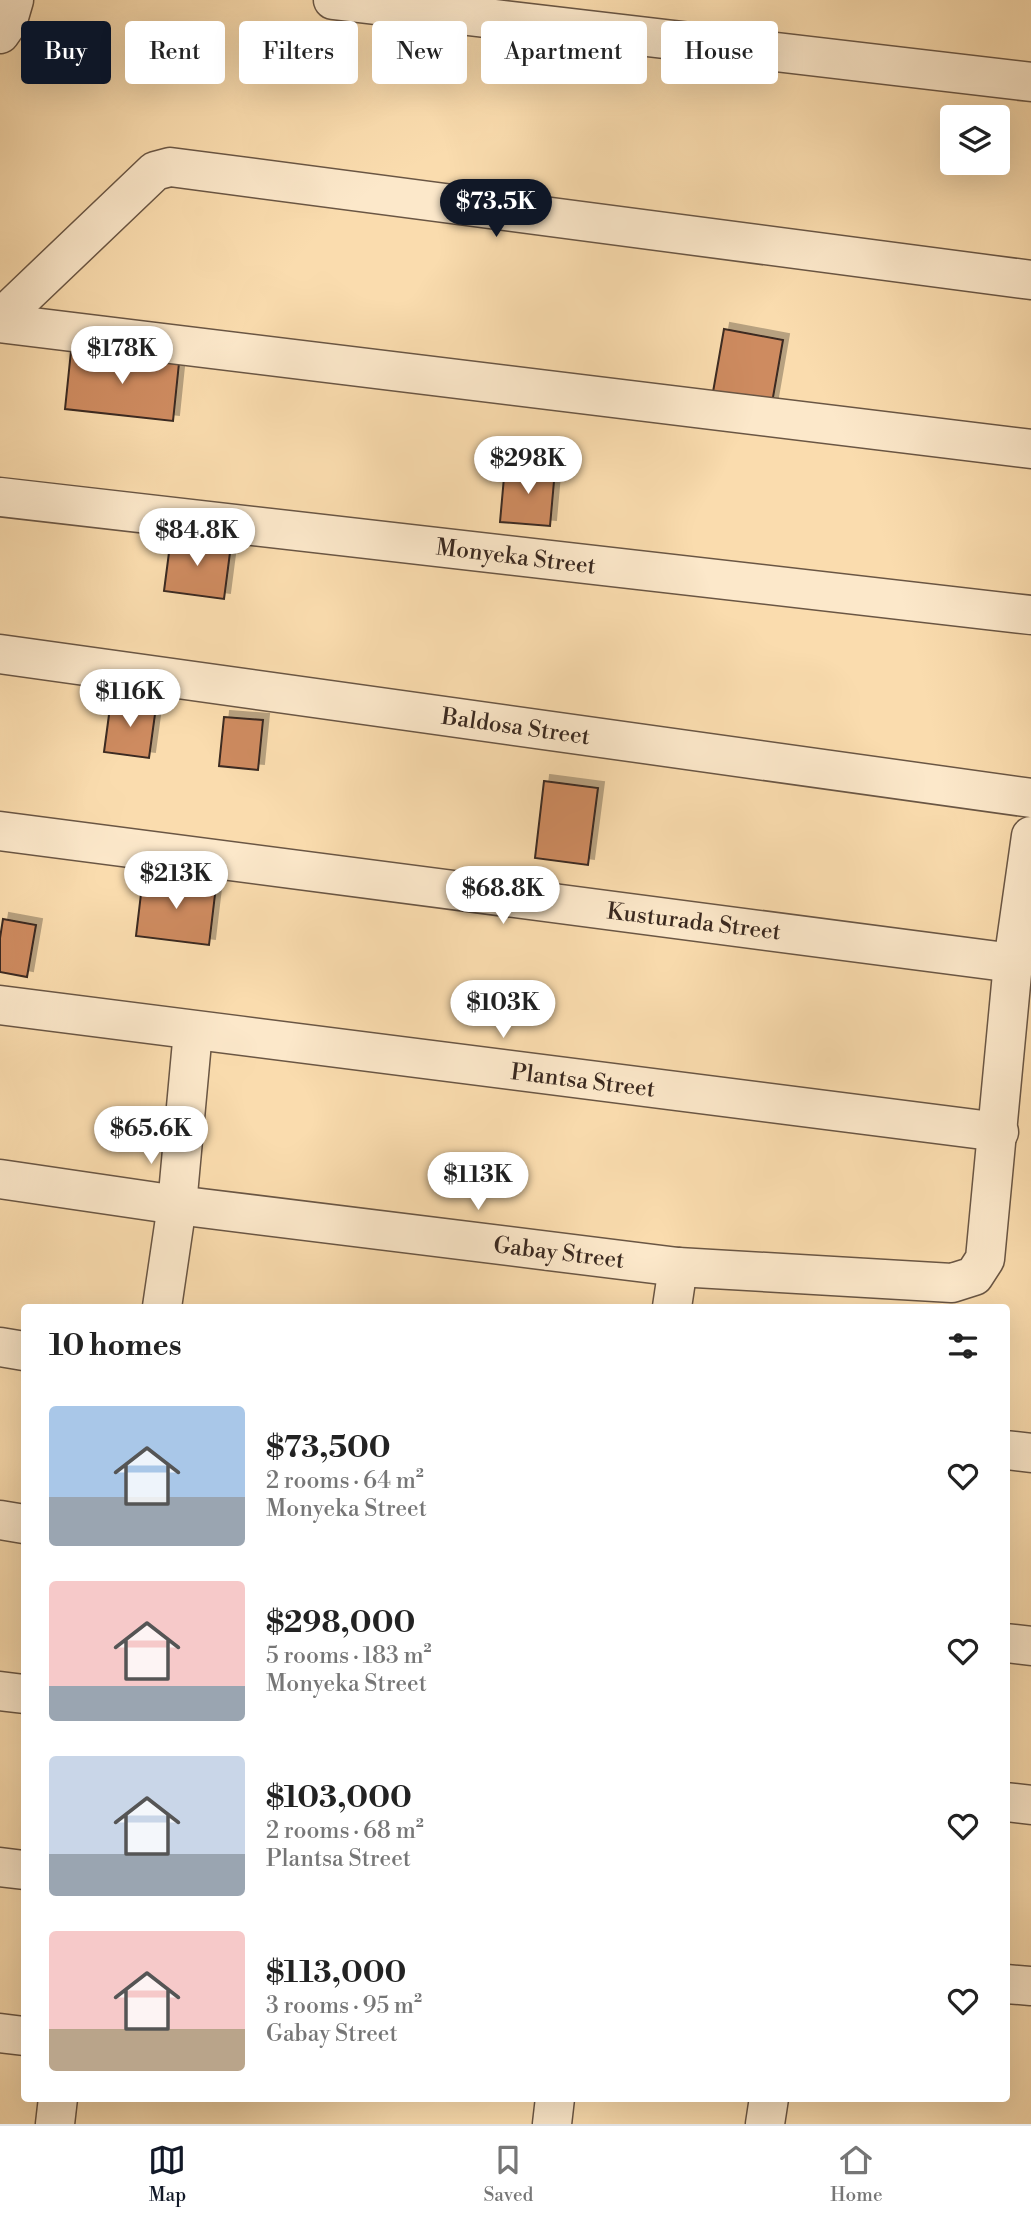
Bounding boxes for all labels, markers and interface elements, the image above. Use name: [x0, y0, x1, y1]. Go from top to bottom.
chip: Buy: [21, 21, 111, 84]
chip: Rent: [125, 21, 225, 84]
chip: Filters: [239, 21, 358, 84]
chip: New: [372, 21, 467, 84]
chip: Apartment: [481, 21, 647, 84]
chip: House: [661, 21, 778, 84]
map controls: [940, 105, 1010, 175]
button: layers: [940, 105, 1010, 175]
pin: $73.5K: [439, 180, 553, 239]
text: $73.5K: [456, 188, 536, 216]
pin: $178K: [73, 326, 171, 386]
text: $178K: [87, 335, 157, 363]
pin: $298K: [479, 436, 577, 496]
text: $298K: [490, 445, 566, 473]
pin: $84.8K: [140, 508, 254, 568]
text: $84.8K: [155, 517, 239, 545]
street label: Monyeka Street: [434, 533, 597, 581]
pin: $116K: [81, 670, 179, 729]
text: $116K: [96, 678, 164, 706]
street label: Baldosa Street: [439, 703, 592, 751]
pin: $213K: [127, 852, 225, 911]
text: $213K: [140, 860, 212, 888]
pin: $68.8K: [446, 866, 560, 926]
text: $68.8K: [462, 875, 544, 903]
street label: Kusturada Street: [605, 897, 783, 947]
pin: $103K: [454, 981, 552, 1040]
text: $103K: [466, 989, 540, 1017]
street label: Plantsa Street: [509, 1058, 657, 1104]
pin: $65.6K: [94, 1106, 208, 1166]
text: $65.6K: [110, 1115, 192, 1143]
pin: $113K: [429, 1152, 527, 1212]
text: $113K: [444, 1161, 512, 1189]
street label: Gabay Street: [492, 1231, 626, 1275]
text: 10 homes: [49, 1327, 182, 1365]
icon: filters: [944, 1327, 982, 1365]
text: $73,500: [266, 1429, 391, 1467]
icon: home: [105, 1434, 189, 1518]
icon: heart: [944, 1457, 982, 1495]
text: 2 rooms · 64 m²: [266, 1467, 424, 1495]
text: Monyeka Street: [266, 1495, 427, 1523]
text: $298,000: [266, 1604, 415, 1642]
icon: home: [105, 1609, 189, 1693]
icon: heart: [944, 1632, 982, 1670]
text: 5 rooms · 183 m²: [266, 1642, 432, 1670]
text: Monyeka Street: [266, 1670, 427, 1698]
text: $103,000: [266, 1779, 412, 1817]
icon: home: [105, 1784, 189, 1868]
icon: heart: [944, 1807, 982, 1845]
text: 2 rooms · 68 m²: [266, 1817, 424, 1845]
text: Plantsa Street: [266, 1845, 411, 1873]
text: $113,000: [266, 1954, 406, 1992]
icon: home: [105, 1959, 189, 2043]
icon: heart: [944, 1982, 982, 2020]
text: 3 rooms · 95 m²: [266, 1992, 422, 2020]
text: Gabay Street: [266, 2020, 398, 2048]
tab: Map: [148, 2141, 186, 2207]
tab: Saved: [483, 2141, 533, 2207]
tab: Home: [830, 2141, 882, 2207]

